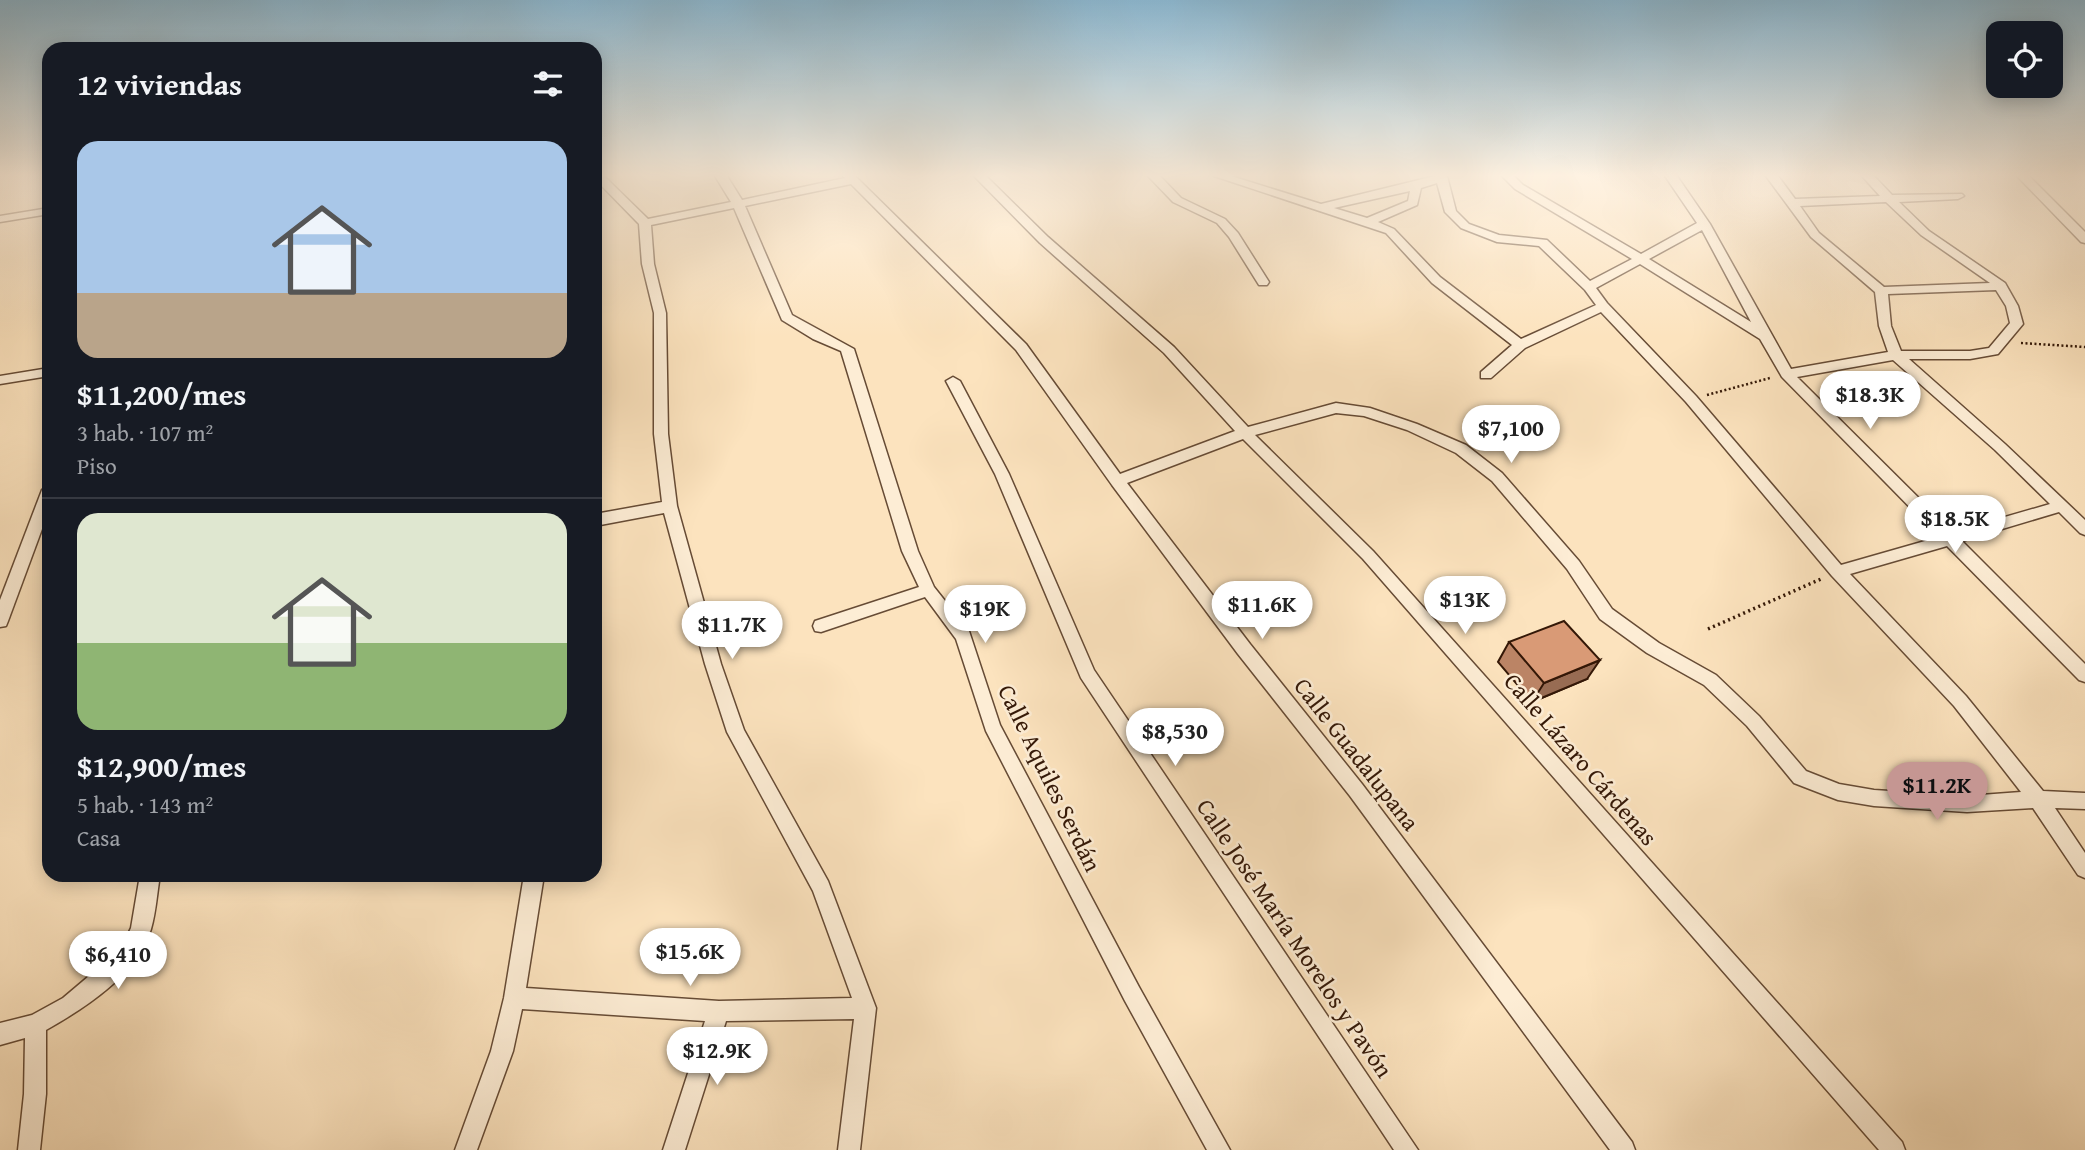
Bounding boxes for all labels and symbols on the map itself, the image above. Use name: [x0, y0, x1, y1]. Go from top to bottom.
pin: $18.3K: [1813, 372, 1927, 431]
pin: $7,100: [1454, 406, 1568, 465]
pin: $18.5K: [1898, 496, 2012, 555]
pin: $13K: [1424, 576, 1506, 636]
pin: $11.6K: [1205, 582, 1319, 641]
pin: $19K: [944, 586, 1026, 645]
pin: $11.7K: [675, 602, 789, 661]
street label: Calle Lázaro Cárdenas: [1496, 665, 1666, 853]
street label: Calle Guadalupana: [1286, 670, 1428, 839]
street label: Calle Aquiles Serdán: [989, 678, 1111, 878]
pin: $8,530: [1118, 708, 1232, 768]
pin: $11.2K: [1880, 762, 1994, 822]
street label: Calle José María Morelos y Pavón: [1188, 791, 1402, 1085]
pin: $15.6K: [633, 928, 747, 988]
pin: $6,410: [61, 932, 175, 991]
pin: $12.9K: [660, 1028, 774, 1087]

